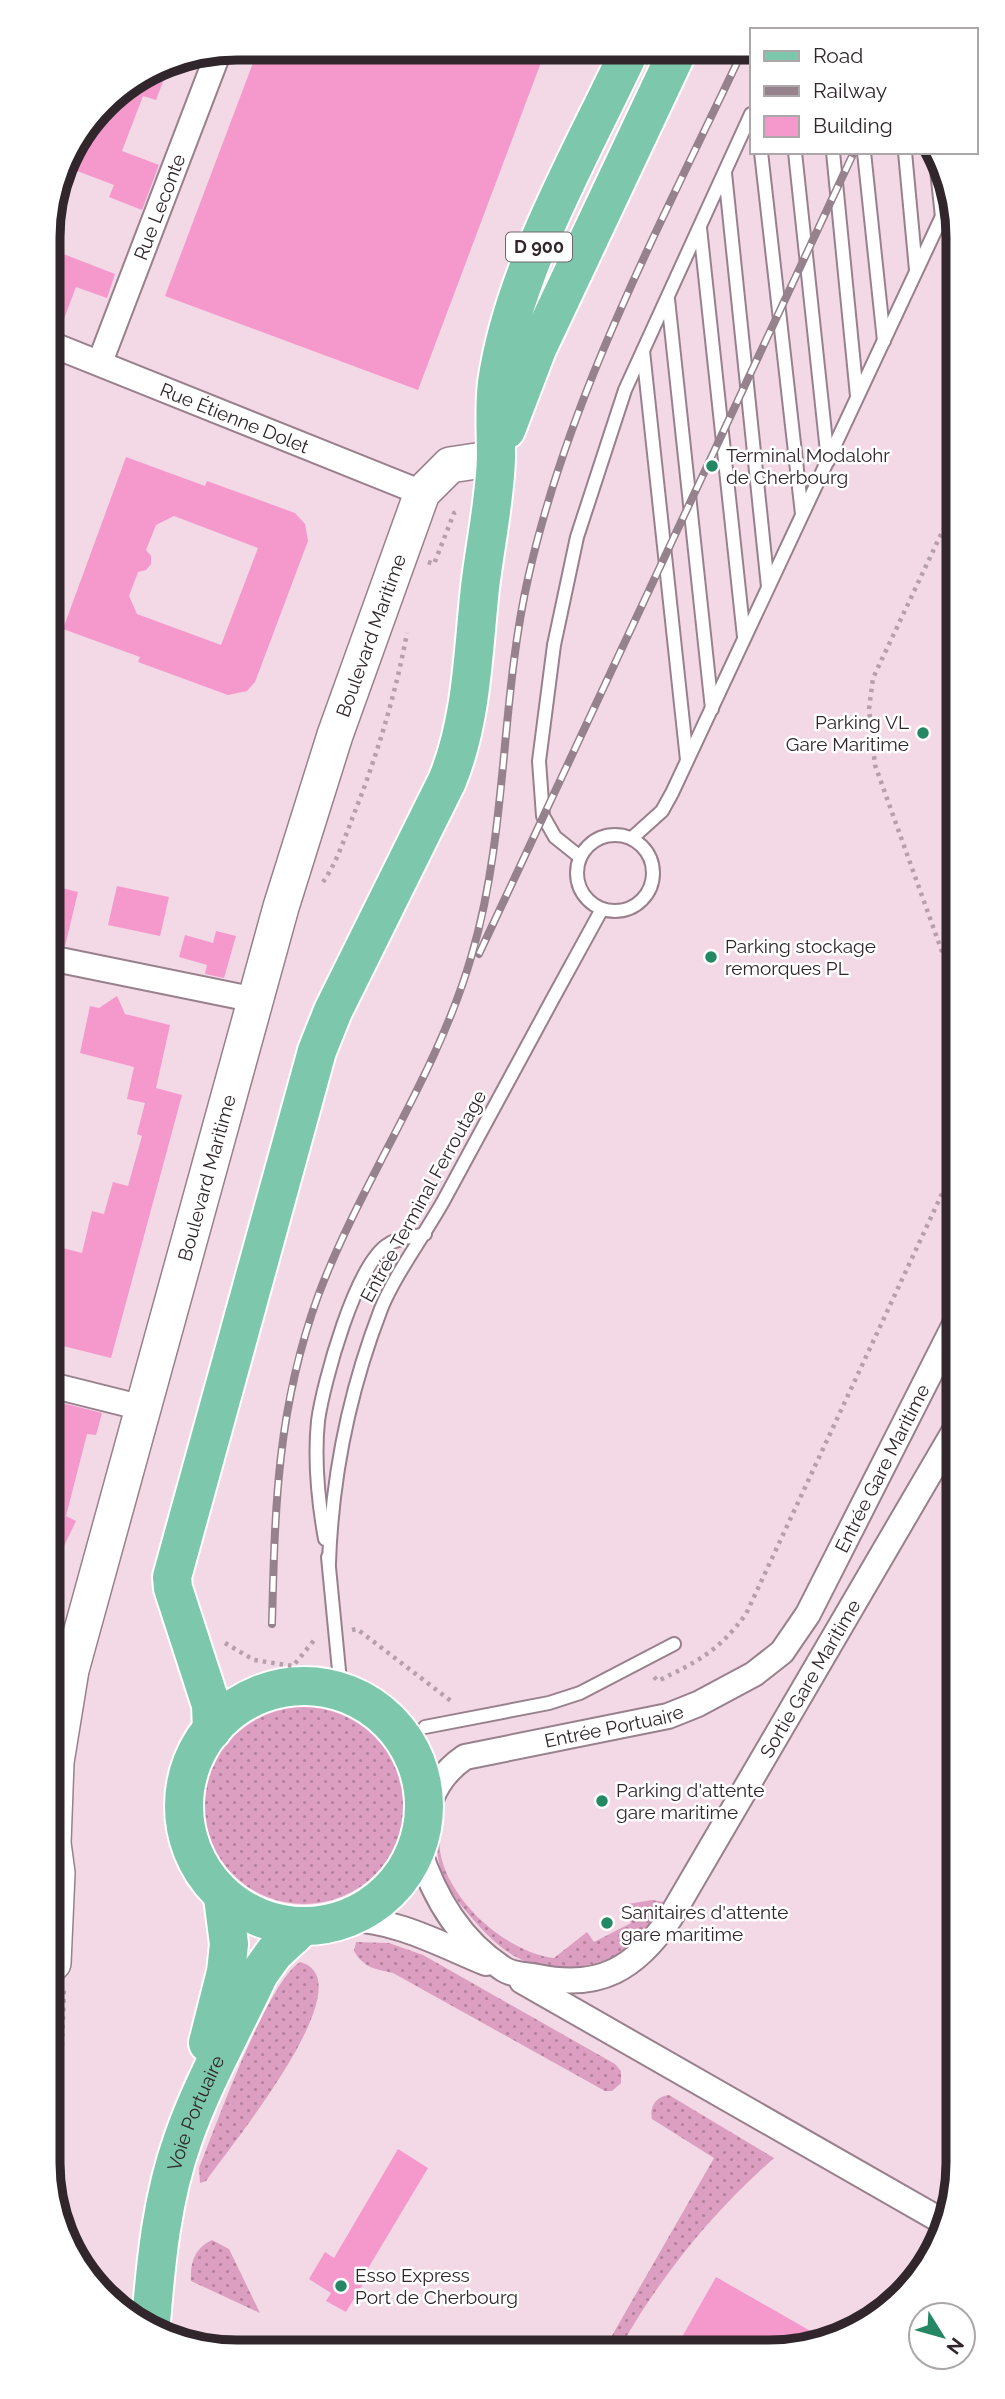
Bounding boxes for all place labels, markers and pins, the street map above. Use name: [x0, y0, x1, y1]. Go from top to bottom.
place label: Terminal Modalohr de Cherbourg: [726, 444, 890, 488]
marker: Terminal Modalohr de Cherbourg: [704, 458, 720, 474]
place label: Parking VL Gare Maritime: [786, 711, 909, 755]
marker: Parking VL Gare Maritime: [915, 725, 931, 741]
place label: Parking stockage remorques PL: [725, 935, 876, 979]
marker: Parking stockage remorques PL: [703, 949, 719, 965]
place label: Parking d'attente gare maritime: [616, 1779, 764, 1823]
marker: Parking d'attente gare maritime: [594, 1793, 610, 1809]
place label: Sanitaires d'attente gare maritime: [621, 1901, 788, 1945]
marker: Sanitaires d'attente gare maritime: [599, 1915, 615, 1931]
place label: Esso Express Port de Cherbourg: [355, 2264, 518, 2308]
marker: Esso Express Port de Cherbourg: [333, 2278, 349, 2294]

